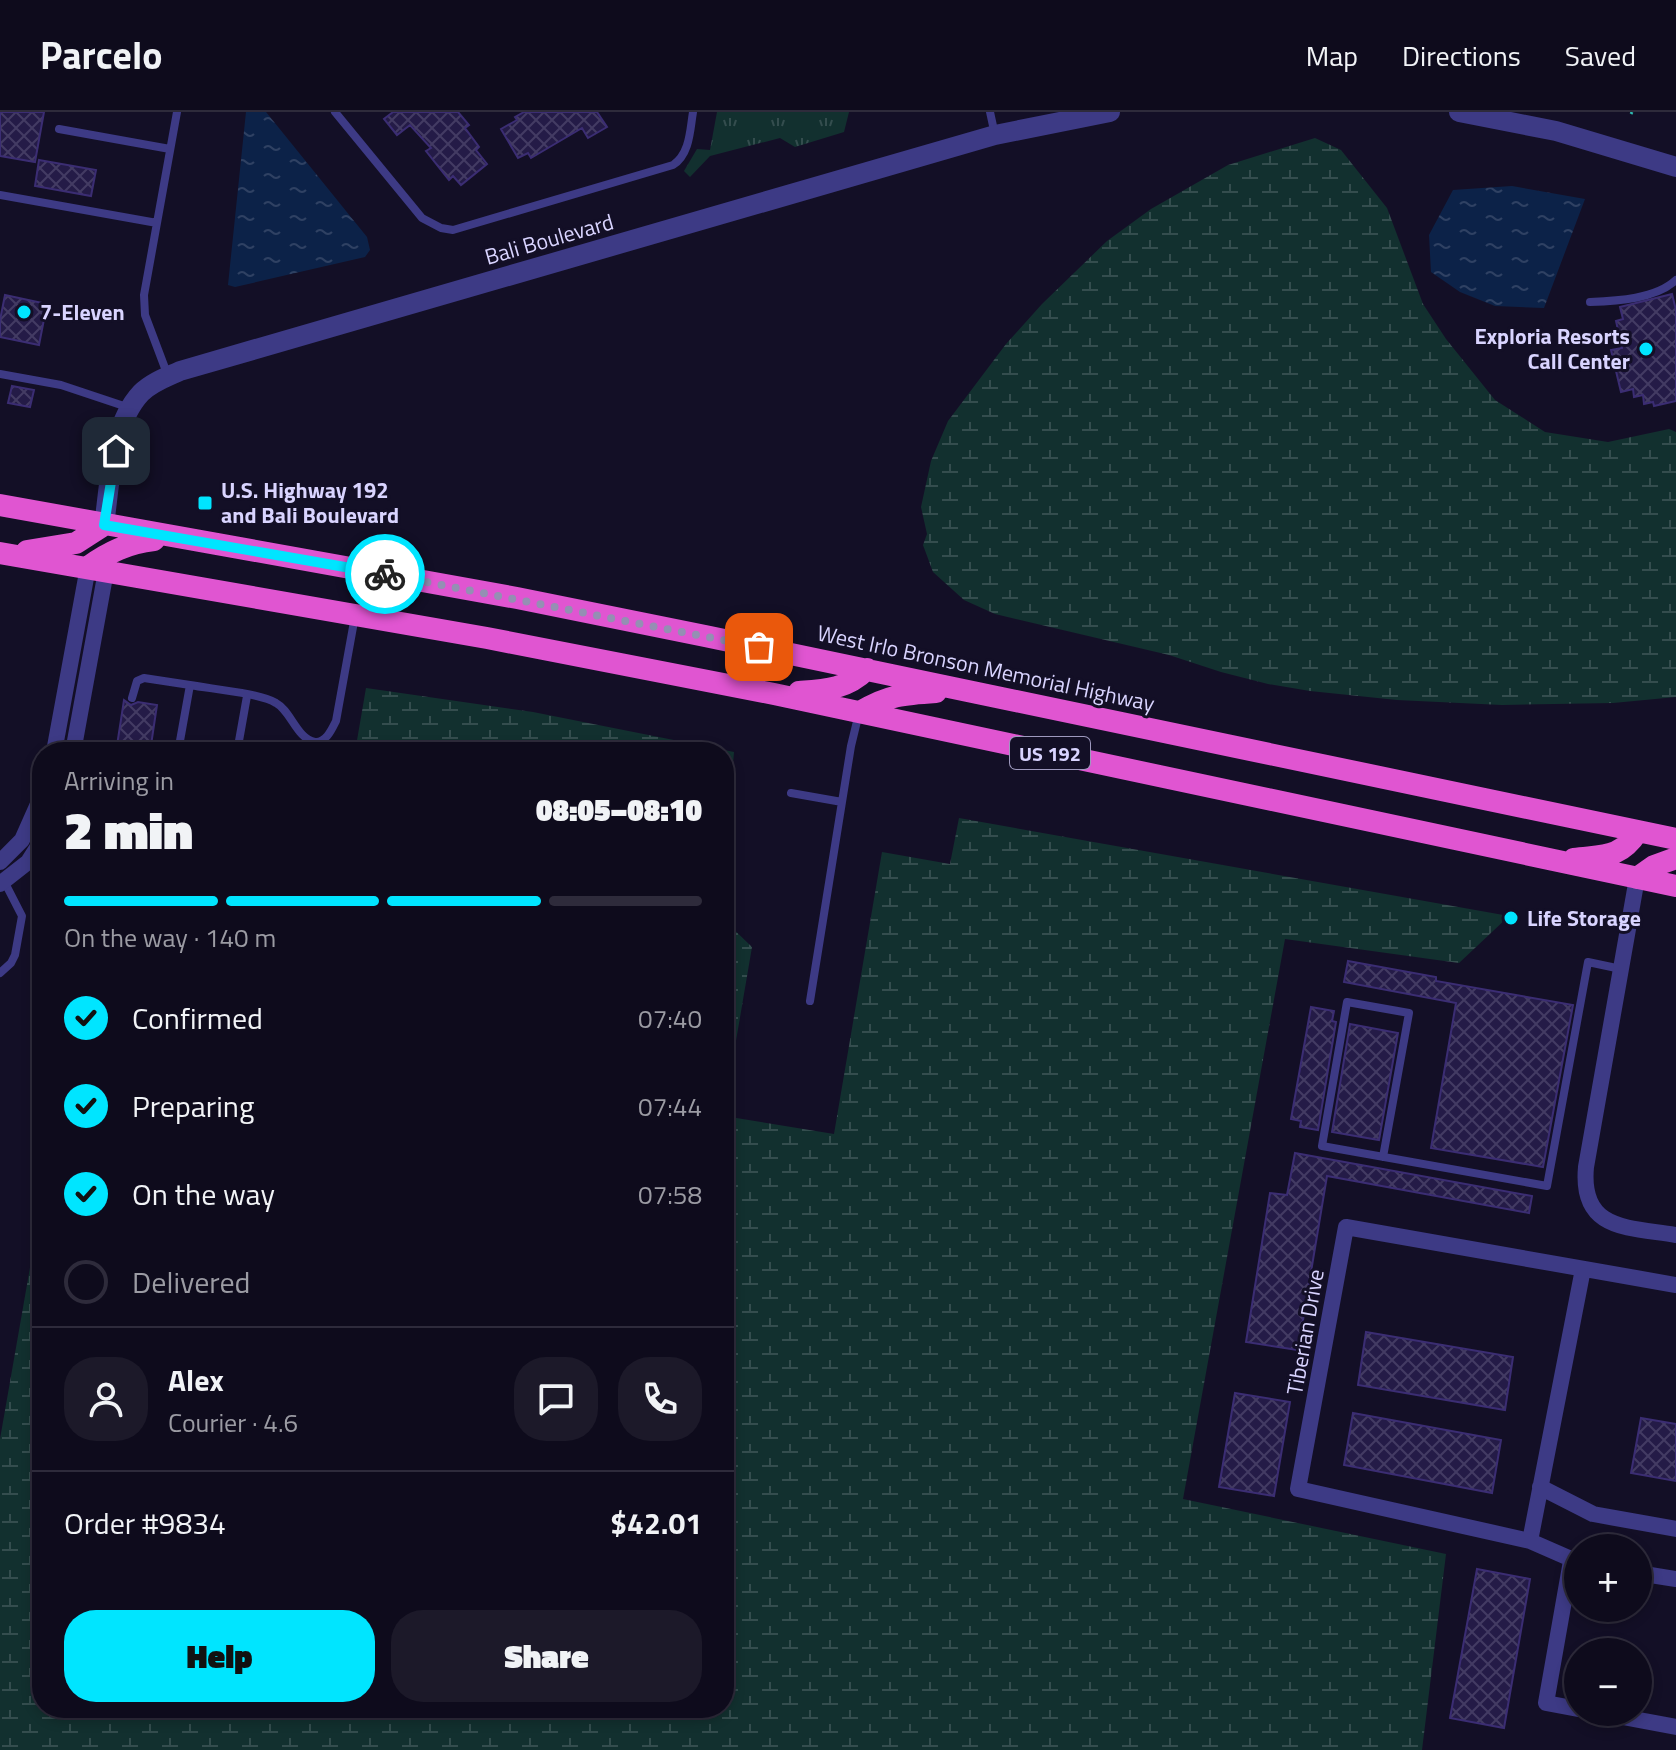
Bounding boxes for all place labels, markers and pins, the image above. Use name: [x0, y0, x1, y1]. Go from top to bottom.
place label: 7-Eleven: [40, 295, 125, 329]
marker: 7-Eleven: [15, 303, 33, 321]
place label: Exploria Resorts Call Center: [1474, 319, 1630, 378]
marker: Exploria Resorts Call Center: [1637, 340, 1655, 358]
pin: [82, 417, 150, 485]
place label: U.S. Highway 192 and Bali Boulevard: [221, 473, 399, 532]
marker: U.S. Highway 192 and Bali Boulevard: [196, 494, 214, 512]
pin: [725, 613, 793, 681]
place label: Life Storage: [1527, 901, 1641, 935]
marker: Life Storage: [1502, 909, 1520, 927]

